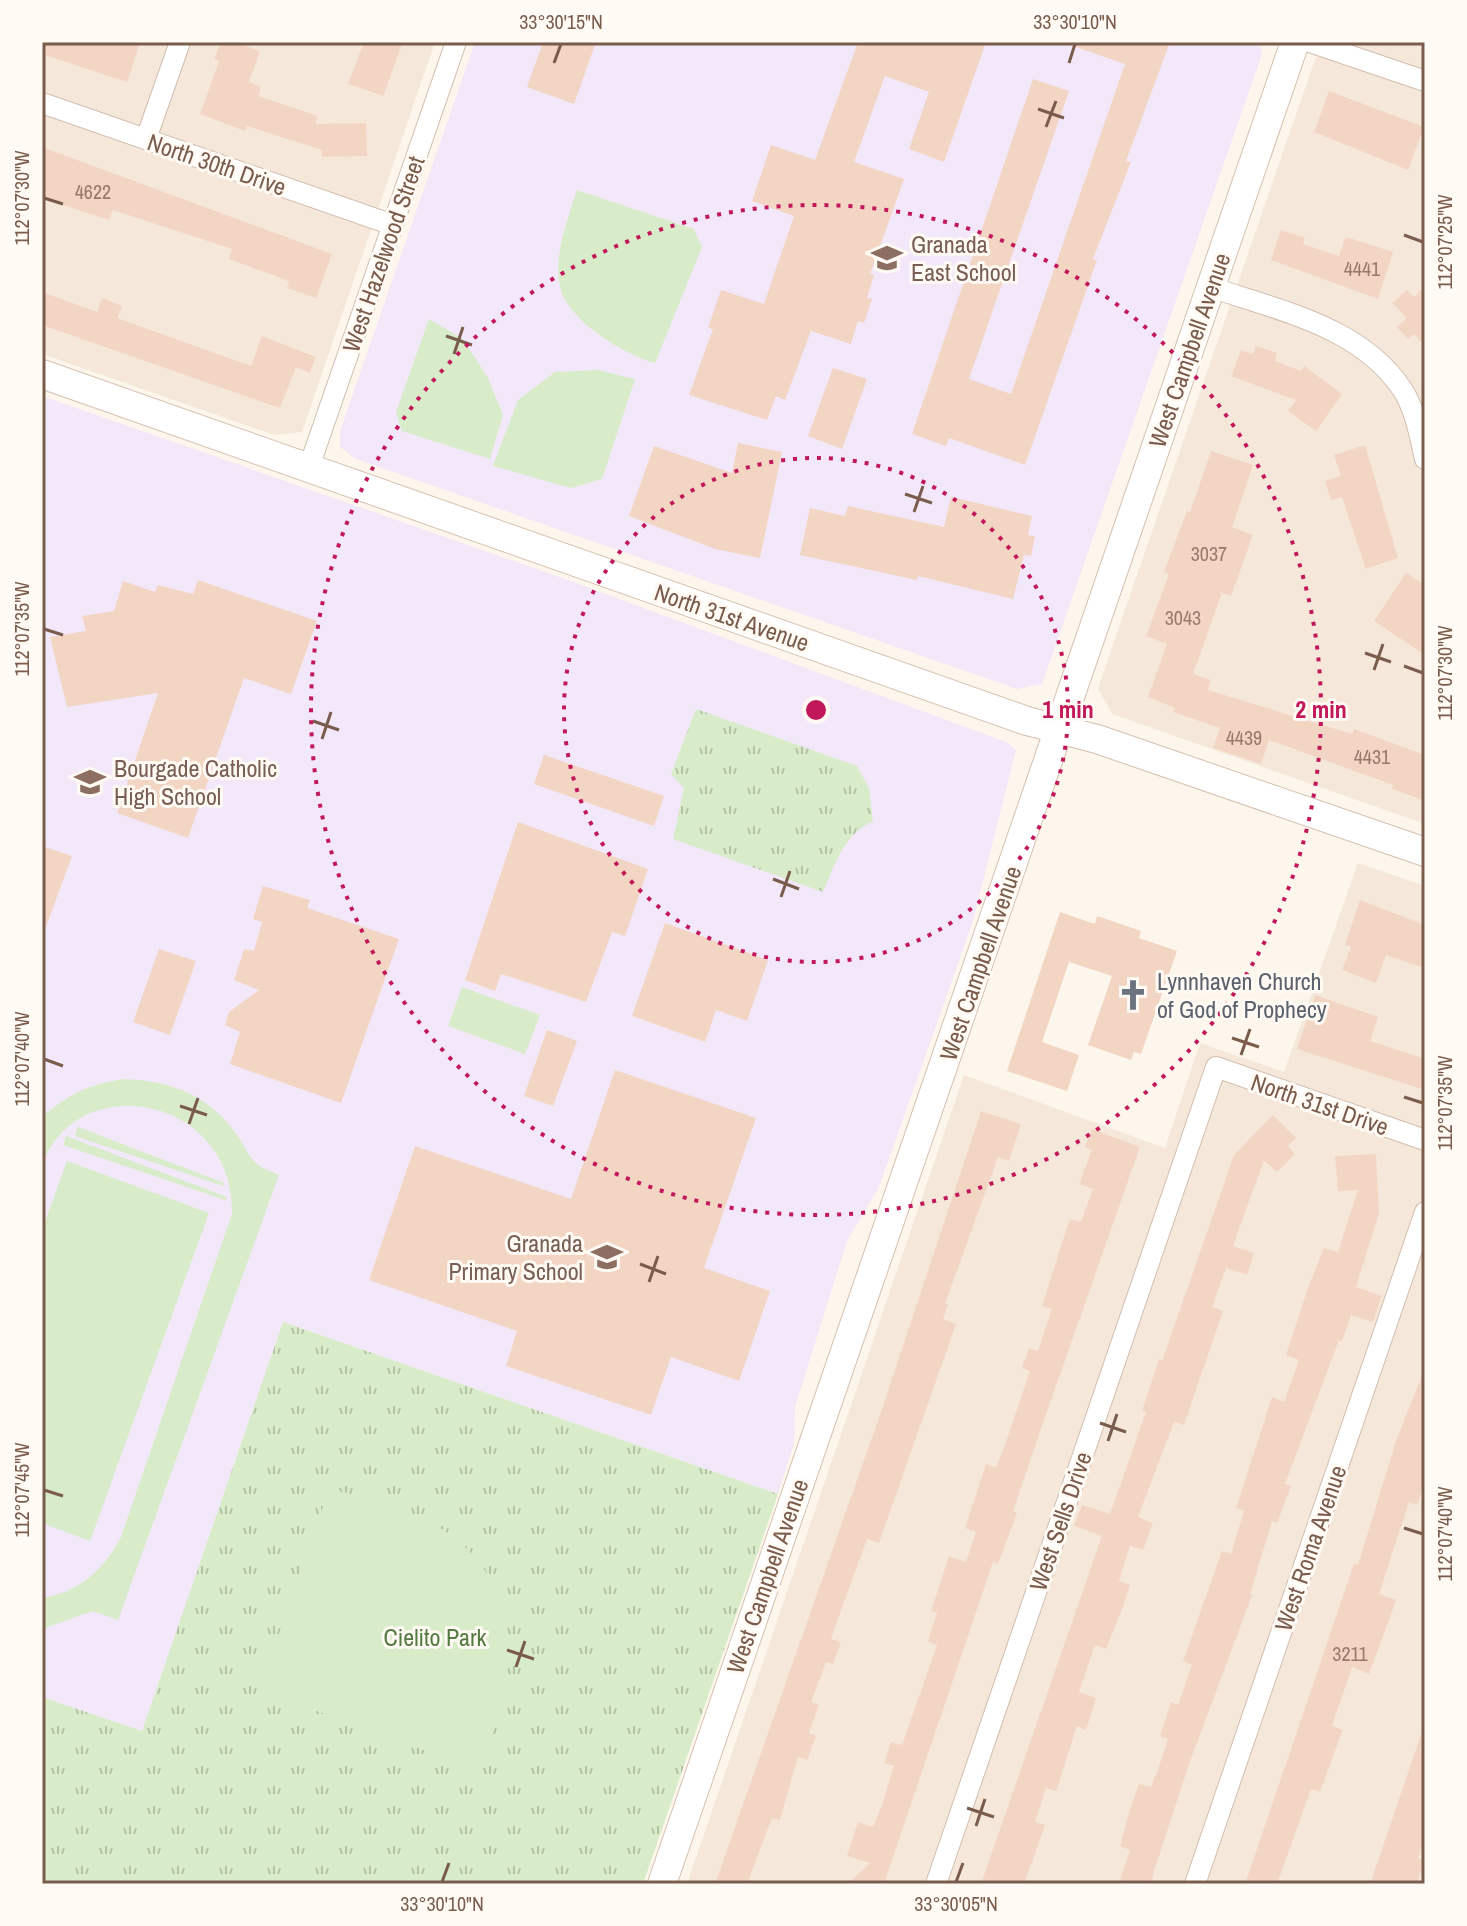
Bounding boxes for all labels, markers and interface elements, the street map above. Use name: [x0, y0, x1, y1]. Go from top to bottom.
text: 33°30'15"N: [519, 8, 603, 35]
text: 33°30'10"N: [1033, 8, 1117, 35]
street label: North 30th Drive: [144, 125, 290, 203]
text: 112°07'30"W: [8, 150, 35, 246]
street label: West Hazelwood Street: [334, 151, 432, 356]
house number: 4622: [75, 178, 111, 205]
text: 112°07'25"W: [1431, 194, 1458, 290]
place label: Granada East School: [911, 228, 1016, 288]
school or university icon: Granada East School: [870, 241, 904, 275]
street label: West Campbell Avenue: [1141, 248, 1237, 452]
house number: 4441: [1344, 255, 1380, 282]
house number: 3037: [1191, 540, 1227, 567]
street label: North 31st Avenue: [650, 576, 814, 658]
text: 112°07'35"W: [8, 581, 35, 677]
house number: 3043: [1165, 604, 1201, 631]
text: 112°07'30"W: [1431, 625, 1458, 721]
text: 1 min: [1042, 693, 1094, 725]
text: 2 min: [1295, 693, 1347, 725]
centre of rings: [802, 696, 830, 724]
house number: 4439: [1226, 724, 1262, 751]
house number: 4431: [1354, 743, 1390, 770]
place label: Bourgade Catholic High School: [114, 752, 277, 812]
school or university icon: Bourgade Catholic High School: [73, 765, 107, 799]
street label: West Campbell Avenue: [932, 861, 1028, 1065]
place label: Lynnhaven Church of God of Prophecy: [1157, 965, 1327, 1025]
church icon: Lynnhaven Church of God of Prophecy: [1116, 978, 1150, 1012]
text: 112°07'40"W: [8, 1011, 35, 1107]
text: 112°07'35"W: [1431, 1055, 1458, 1151]
street label: North 31st Drive: [1247, 1066, 1393, 1142]
place label: Granada Primary School: [448, 1227, 583, 1287]
school or university icon: Granada Primary School: [590, 1240, 624, 1274]
text: 112°07'45"W: [8, 1442, 35, 1538]
street label: West Sells Drive: [1021, 1447, 1099, 1595]
street label: West Roma Avenue: [1267, 1461, 1353, 1635]
street label: West Campbell Avenue: [719, 1474, 815, 1678]
text: 112°07'40"W: [1431, 1486, 1458, 1582]
park label: Cielito Park: [384, 1621, 487, 1653]
house number: 3211: [1332, 1640, 1368, 1667]
text: 33°30'10"N: [400, 1890, 484, 1917]
text: 33°30'05"N: [914, 1890, 998, 1917]

